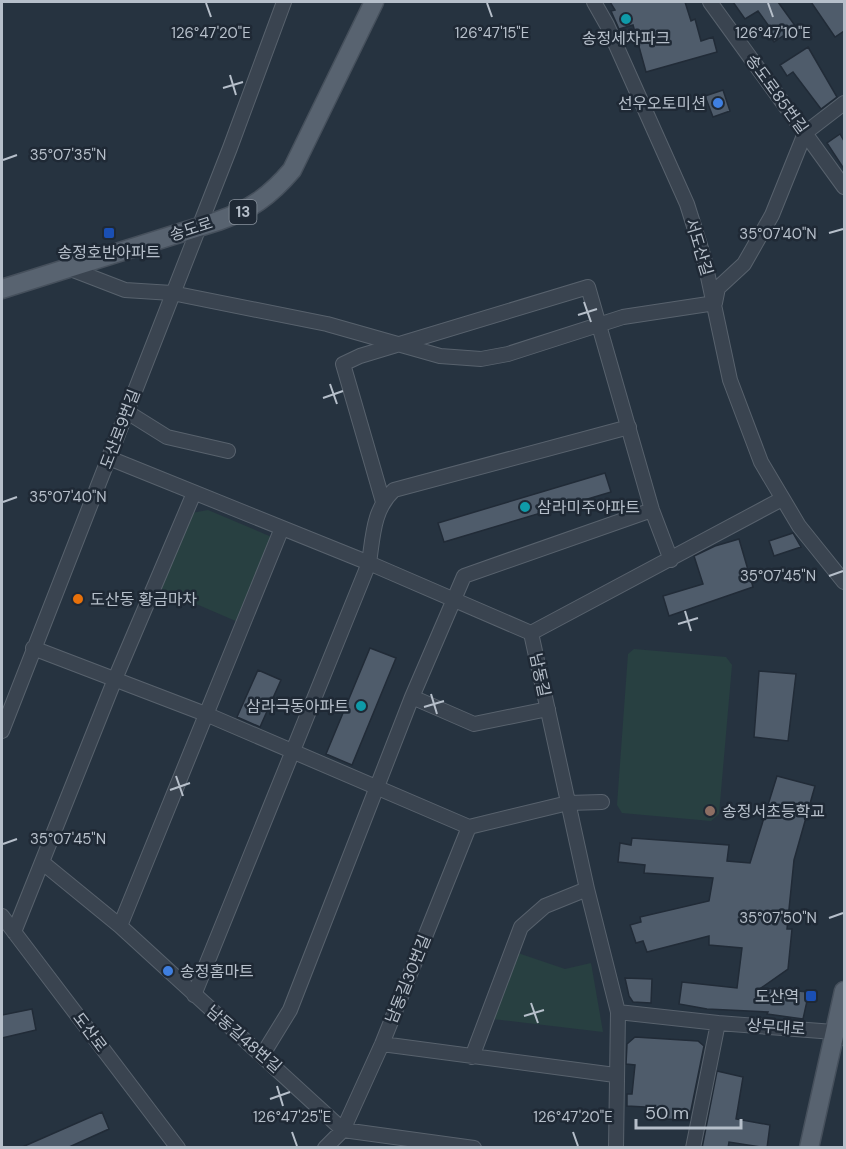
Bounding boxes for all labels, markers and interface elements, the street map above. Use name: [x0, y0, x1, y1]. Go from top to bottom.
marker: 송정세차파크: [619, 12, 633, 26]
text: 126°47'20"E: [171, 23, 251, 43]
text: 126°47'15"E: [455, 23, 529, 43]
text: 126°47'10"E: [735, 23, 811, 43]
place label: 송정세차파크: [582, 28, 670, 49]
street label: 송도로85번길: [741, 50, 813, 138]
place label: 선우오토미션: [618, 93, 706, 114]
marker: 선우오토미션: [711, 96, 725, 110]
text: 35°07'35"N: [30, 145, 106, 165]
road number: 13: [230, 200, 256, 224]
street label: 송도로: [167, 212, 216, 246]
street label: 서도산길: [680, 216, 718, 278]
text: 35°07'40"N: [739, 224, 817, 244]
marker: 송정호반아파트: [102, 226, 116, 240]
place label: 송정호반아파트: [57, 242, 161, 263]
street label: 도산로9번길: [95, 386, 145, 472]
text: 35°07'40"N: [29, 487, 107, 507]
place label: 삼라미주아파트: [537, 497, 640, 518]
marker: 삼라미주아파트: [518, 500, 532, 514]
text: 35°07'45"N: [740, 566, 816, 586]
place label: 도산동 황금마차: [90, 589, 198, 610]
marker: 도산동 황금마차: [71, 592, 85, 606]
street label: 남동길: [525, 651, 555, 699]
place label: 삼라극동아파트: [246, 696, 349, 717]
marker: 삼라극동아파트: [354, 699, 368, 713]
place label: 송정서초등학교: [722, 801, 825, 822]
marker: 송정서초등학교: [703, 804, 717, 818]
text: 35°07'45"N: [30, 829, 106, 849]
text: 35°07'50"N: [739, 908, 817, 928]
street label: 남동길30번길: [381, 931, 435, 1027]
place label: 송정홈마트: [180, 961, 254, 982]
marker: 송정홈마트: [161, 964, 175, 978]
place label: 도산역: [755, 986, 799, 1007]
marker: 도산역: [804, 989, 818, 1003]
street label: 남동길48번길: [202, 1001, 286, 1077]
street label: 도산로: [68, 1008, 112, 1056]
street label: 상무대로: [746, 1014, 806, 1040]
scale bar: [636, 1092, 741, 1130]
text: 50 m: [645, 1101, 689, 1125]
text: 126°47'25"E: [253, 1107, 331, 1127]
text: 126°47'20"E: [533, 1107, 613, 1127]

